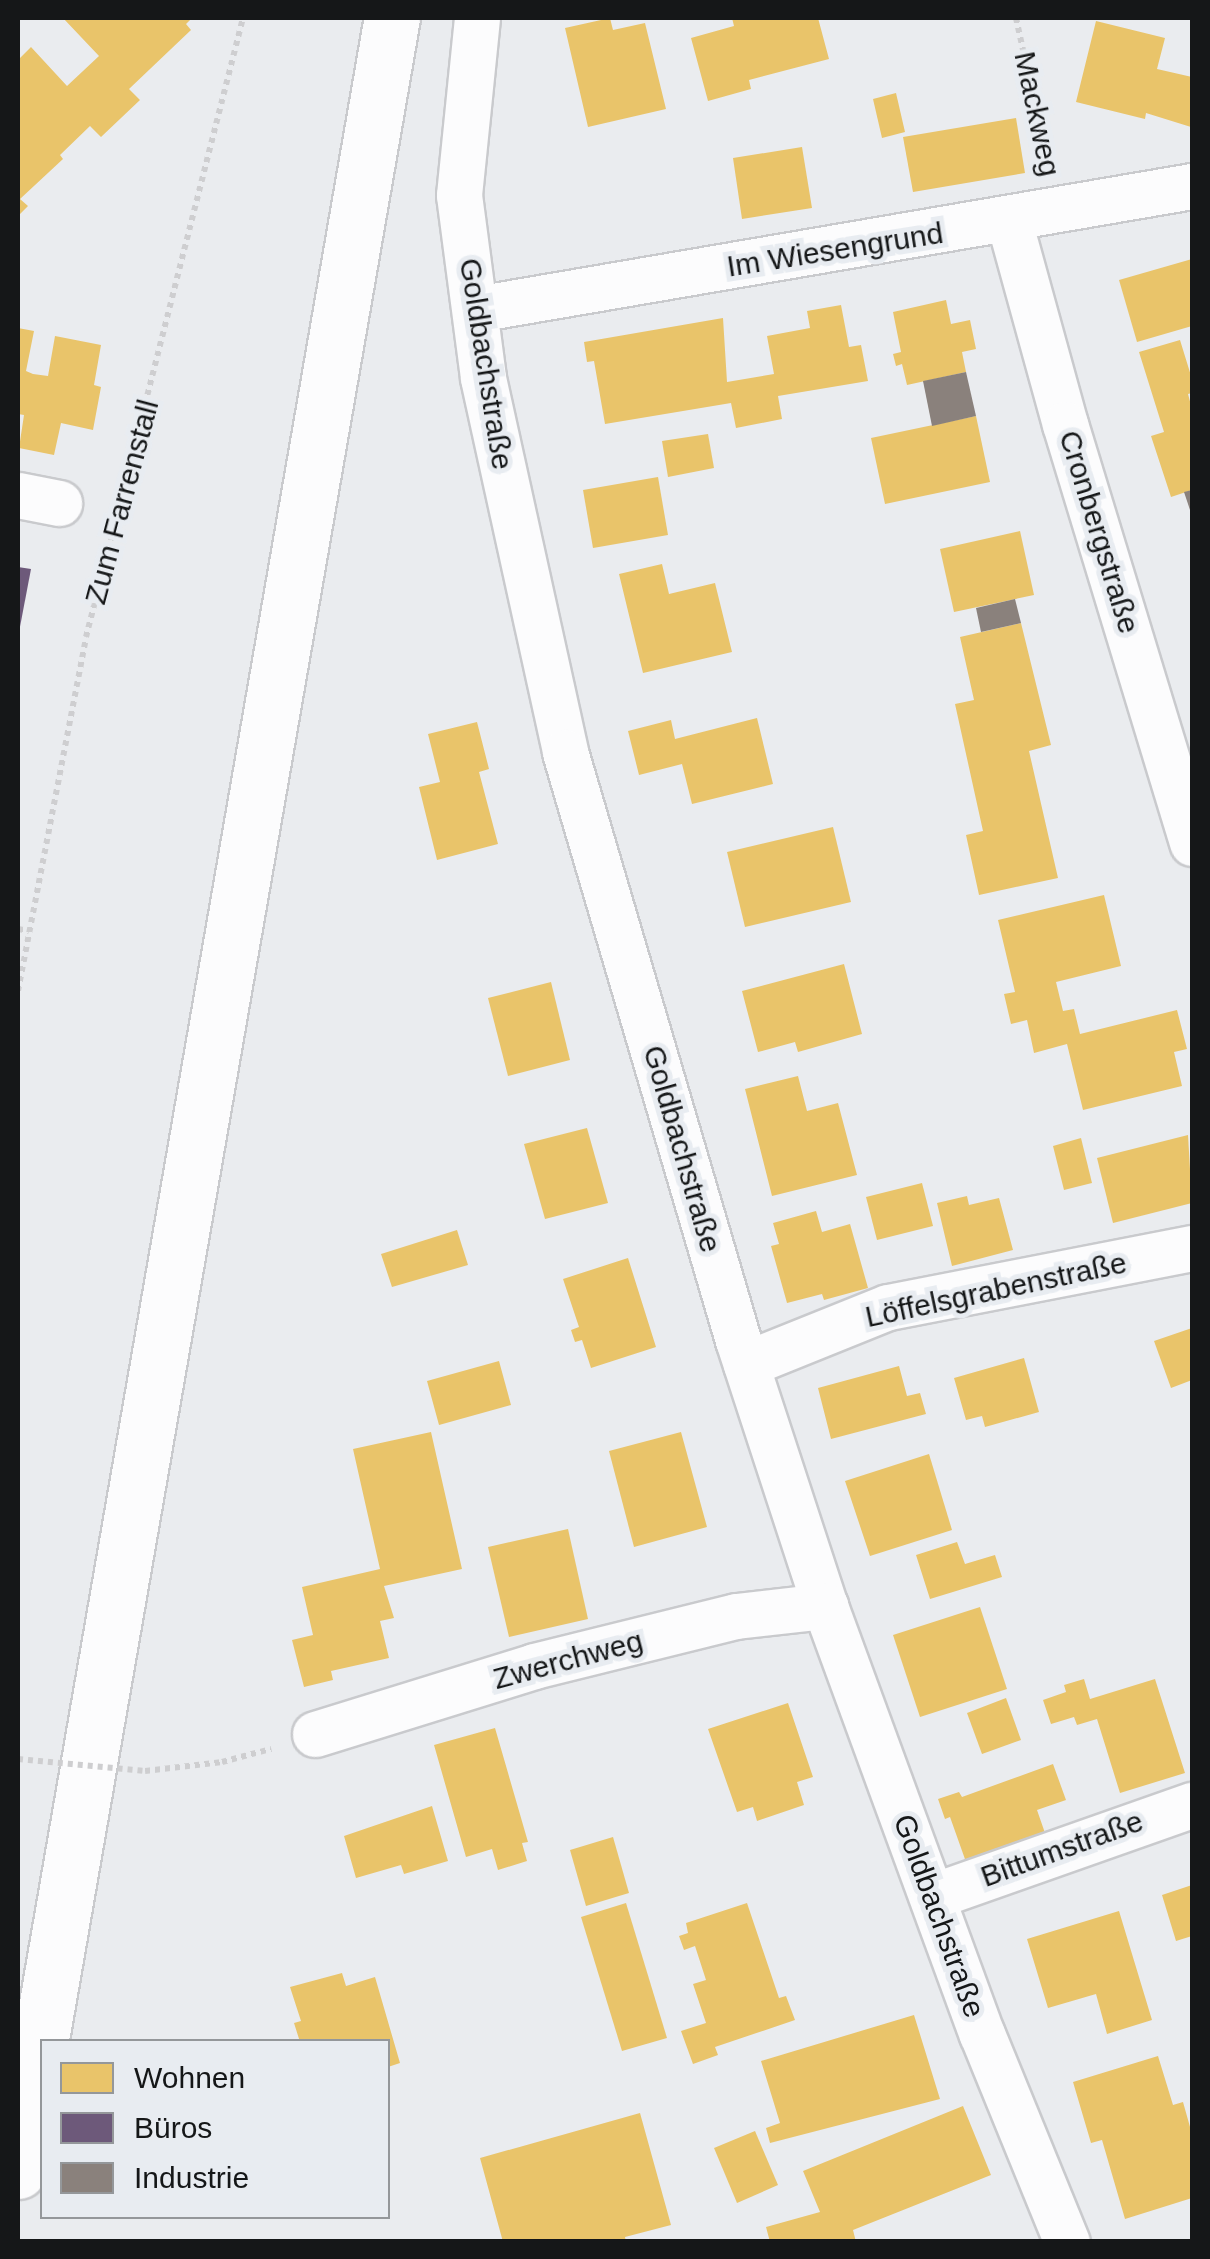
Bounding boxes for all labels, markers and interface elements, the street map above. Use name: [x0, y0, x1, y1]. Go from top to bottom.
street label: Mackweg: [1006, 48, 1068, 180]
street label: Im Wiesengrund: [724, 215, 946, 285]
street label: Goldbachstraße: [452, 256, 520, 472]
street label: Zum Farrenstall: [77, 396, 167, 608]
street label: Cronbergstraße: [1051, 426, 1147, 638]
street label: Goldbachstraße: [635, 1041, 729, 1257]
street label: Löffelsgrabenstraße: [862, 1245, 1130, 1335]
street label: Zwerchweg: [489, 1623, 647, 1697]
street label: Bittumstraße: [976, 1803, 1148, 1895]
street label: Goldbachstraße: [886, 1810, 992, 2022]
legend: [40, 2039, 390, 2219]
text: Wohnen: [134, 2061, 245, 2094]
text: Büros: [134, 2111, 212, 2144]
text: Industrie: [134, 2161, 249, 2194]

